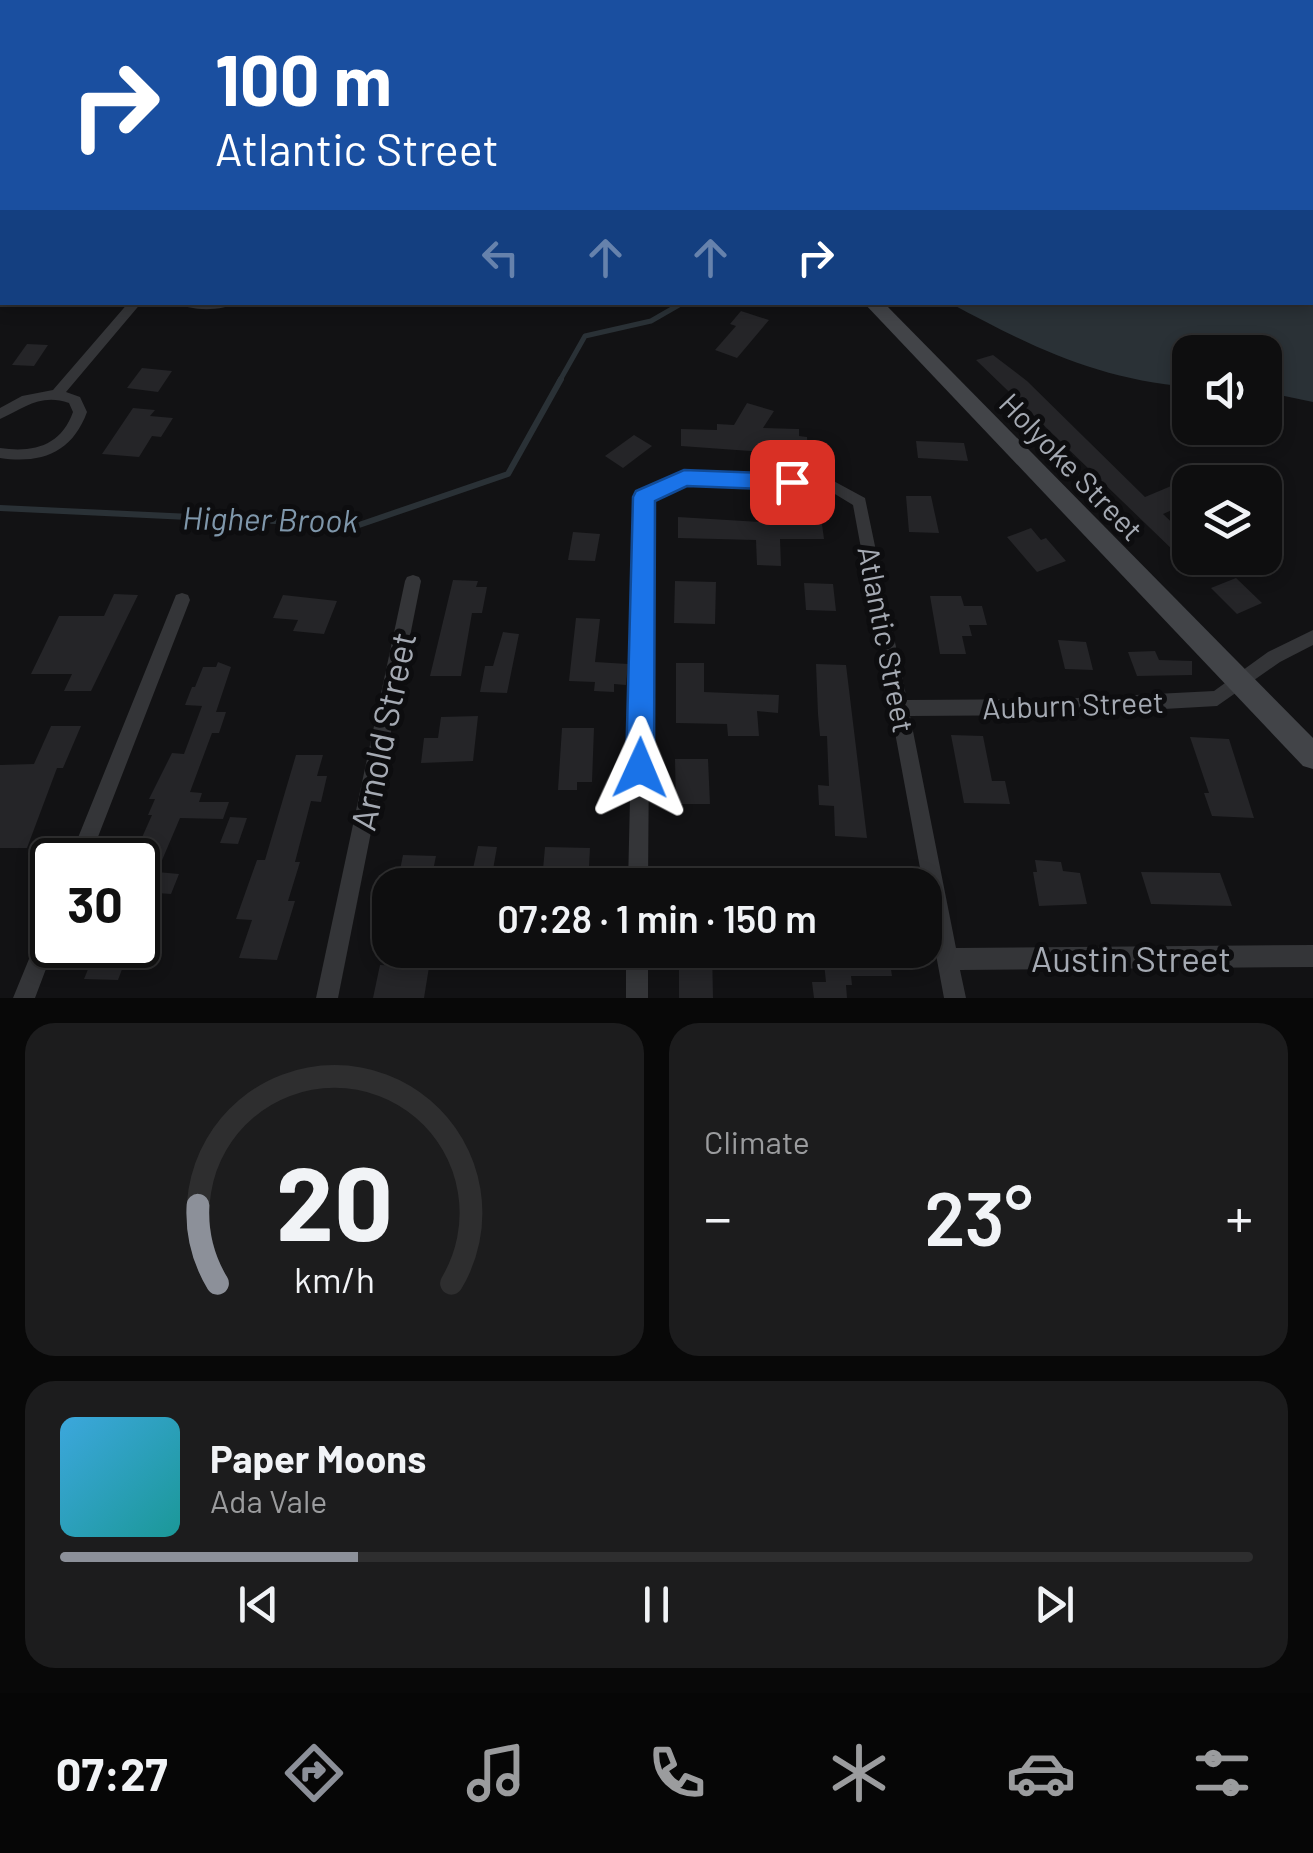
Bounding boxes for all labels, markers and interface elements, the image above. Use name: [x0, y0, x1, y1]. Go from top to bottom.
text: 100 m: [215, 36, 392, 120]
icon: right: [50, 40, 180, 170]
text: Atlantic Street: [215, 121, 499, 175]
icon: left: [473, 230, 528, 285]
icon: ahead: [578, 230, 633, 285]
icon: ahead: [683, 230, 738, 285]
icon: right: [788, 230, 843, 285]
map controls: [1172, 335, 1282, 575]
button: sound: [1172, 335, 1282, 445]
street label: Holyoke Street: [993, 385, 1151, 547]
pin: [750, 440, 835, 525]
icon: arrive: [765, 455, 820, 510]
button: layers: [1172, 465, 1282, 575]
water label: Higher Brook: [182, 497, 358, 539]
street label: Atlantic Street: [851, 543, 923, 735]
street label: Arnold Street: [341, 628, 423, 834]
street label: Auburn Street: [982, 683, 1164, 725]
position arrow: [588, 716, 692, 820]
speed limit sign: 30: [30, 838, 160, 968]
text: 07:28 · 1 min · 150 m: [497, 895, 817, 941]
street label: Austin Street: [1031, 937, 1231, 979]
text: Climate: [704, 1122, 810, 1160]
text: 20: [276, 1137, 393, 1262]
text: 23°: [924, 1171, 1033, 1261]
text: −: [704, 1183, 732, 1249]
text: +: [1225, 1183, 1253, 1249]
text: km/h: [294, 1257, 375, 1300]
text: Paper Moons: [210, 1435, 426, 1481]
text: Ada Vale: [210, 1481, 327, 1519]
icon: previous: [231, 1577, 286, 1632]
icon: pause: [629, 1577, 684, 1632]
icon: next: [1027, 1577, 1082, 1632]
icon: directions: [279, 1738, 349, 1808]
icon: music: [461, 1738, 531, 1808]
icon: phone: [642, 1738, 712, 1808]
icon: climate: [824, 1738, 894, 1808]
icon: car: [1006, 1738, 1076, 1808]
icon: filters: [1187, 1738, 1257, 1808]
text: 07:27: [56, 1746, 168, 1800]

